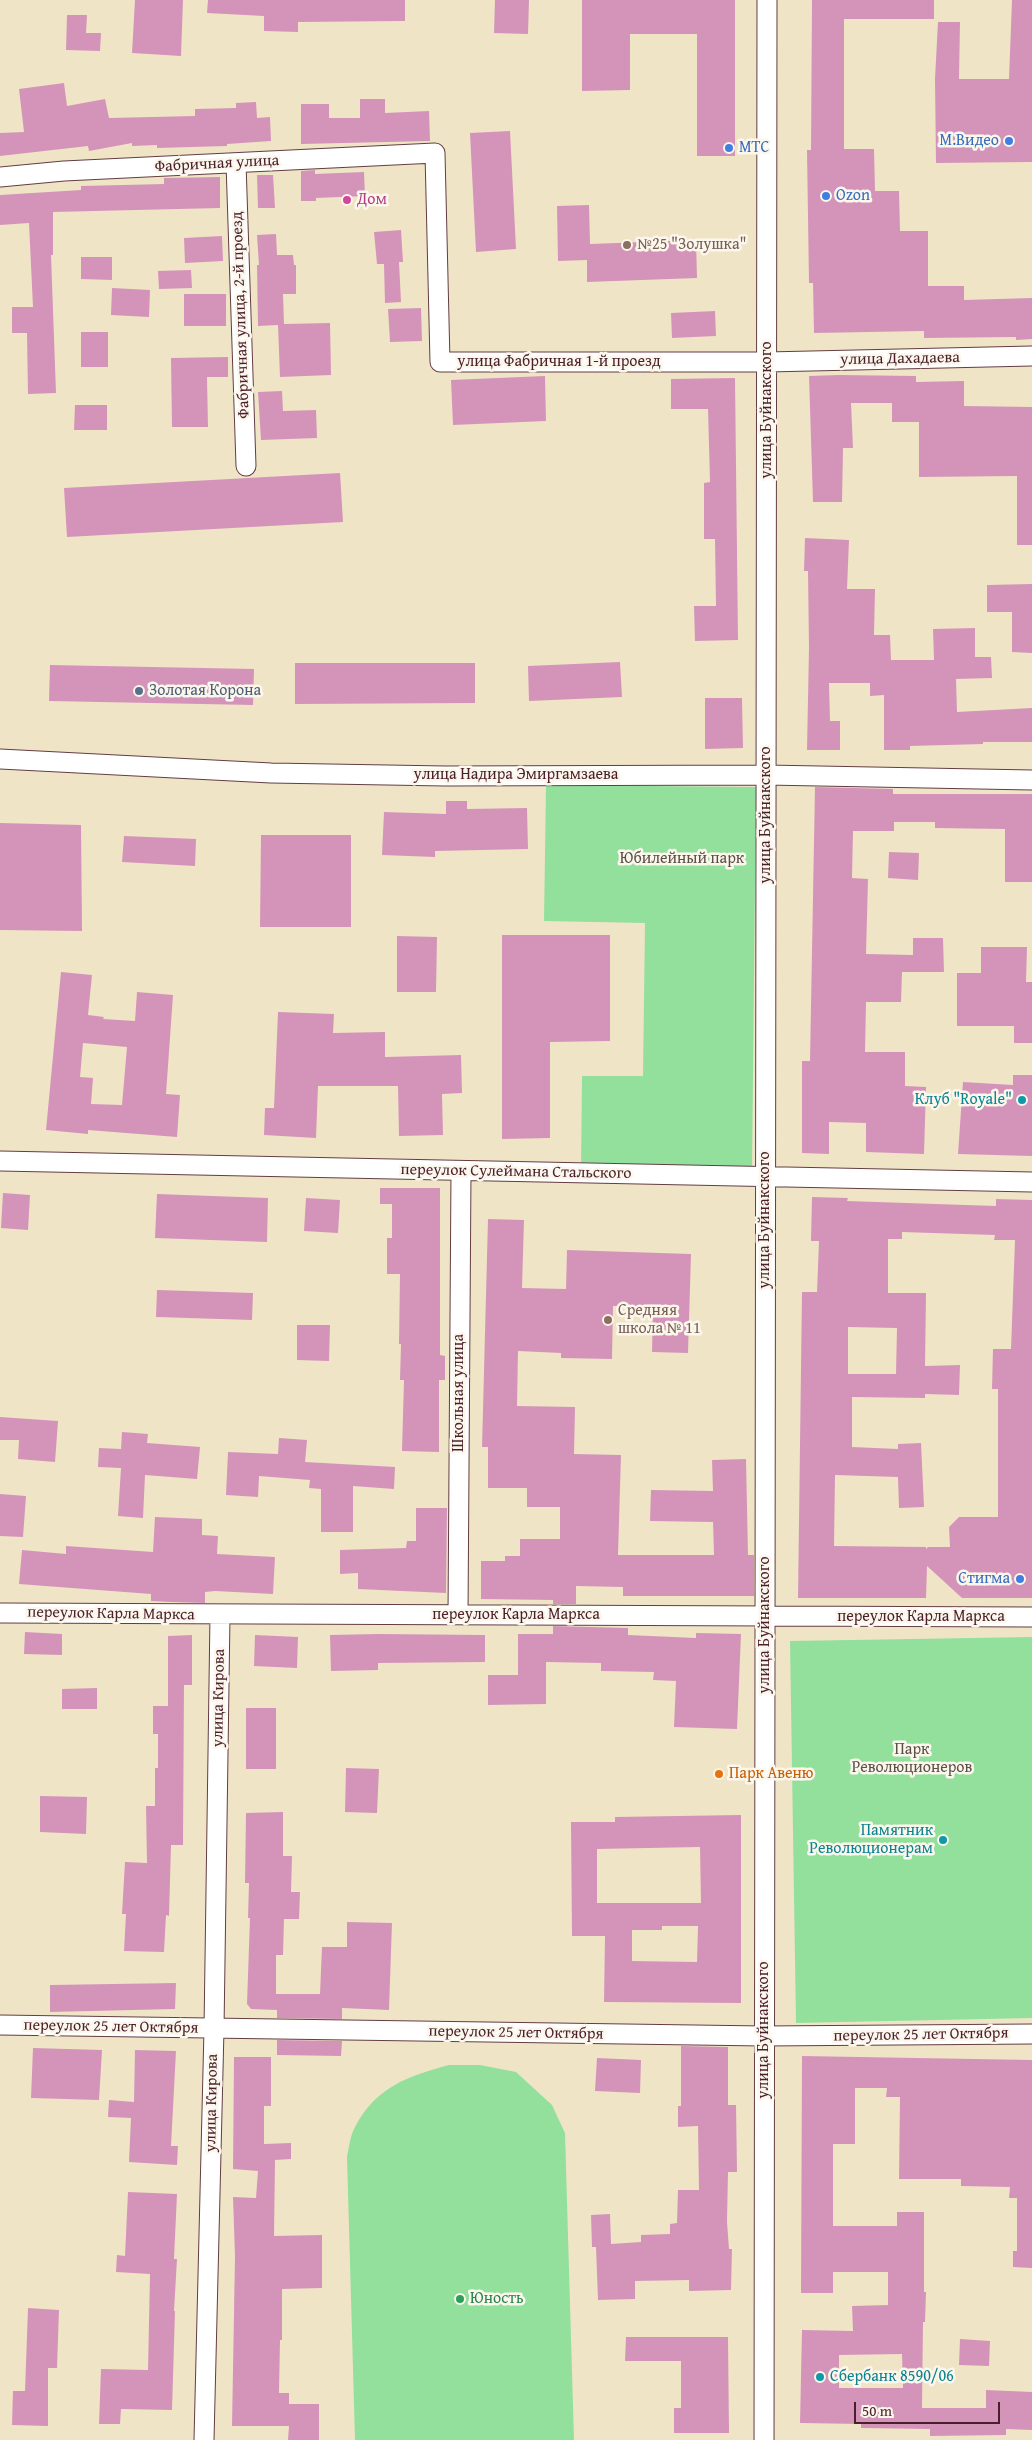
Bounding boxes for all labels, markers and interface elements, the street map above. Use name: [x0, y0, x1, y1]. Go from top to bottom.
place label: М.Видео: [940, 131, 999, 151]
marker: М.Видео: [1003, 135, 1015, 147]
place label: МТС: [739, 138, 769, 158]
marker: МТС: [723, 142, 735, 154]
street label: Фабричная улица: [154, 151, 280, 177]
place label: Ozon: [836, 186, 870, 206]
place label: Дом: [357, 190, 387, 210]
marker: Ozon: [820, 190, 832, 202]
marker: Дом: [341, 194, 353, 206]
street label: Фабричная улица, 2-й проезд: [228, 211, 254, 419]
place label: №25 "Золушка": [637, 235, 747, 255]
marker: №25 "Золушка": [621, 239, 633, 251]
street label: улица Буйнакского: [757, 341, 777, 479]
street label: улица Дахадаева: [840, 348, 960, 370]
street label: улица Фабричная 1-й проезд: [457, 352, 661, 372]
place label: Золотая Корона: [149, 681, 261, 701]
marker: Золотая Корона: [133, 685, 145, 697]
street label: улица Буйнакского: [756, 746, 776, 884]
street label: улица Надира Эмиргамзаева: [414, 765, 618, 785]
park label: Юбилейный парк: [620, 849, 744, 869]
place label: Клуб "Royale": [915, 1090, 1012, 1110]
marker: Клуб "Royale": [1016, 1094, 1028, 1106]
street label: улица Буйнакского: [755, 1151, 775, 1289]
street label: переулок Сулеймана Стальского: [400, 1160, 632, 1184]
place label: Средняя школа № 11: [618, 1301, 701, 1339]
marker: Средняя школа № 11: [602, 1314, 614, 1326]
street label: Школьная улица: [449, 1334, 469, 1452]
street label: улица Буйнакского: [755, 1556, 775, 1694]
place label: Стигма: [958, 1569, 1010, 1589]
marker: Стигма: [1014, 1573, 1026, 1585]
street label: переулок Карла Маркса: [27, 1603, 195, 1625]
street label: переулок Карла Маркса: [432, 1605, 600, 1625]
street label: переулок Карла Маркса: [837, 1607, 1005, 1627]
street label: улица Кирова: [209, 1649, 229, 1747]
park label: Парк Революционеров: [852, 1740, 972, 1778]
place label: Парк Авеню: [729, 1764, 813, 1784]
marker: Парк Авеню: [713, 1768, 725, 1780]
place label: Памятник Революционерам: [809, 1821, 933, 1859]
marker: Памятник Революционерам: [937, 1834, 949, 1846]
street label: улица Буйнакского: [754, 1961, 774, 2099]
street label: переулок 25 лет Октября: [23, 2016, 199, 2038]
street label: переулок 25 лет Октября: [428, 2022, 604, 2044]
street label: переулок 25 лет Октября: [833, 2024, 1009, 2046]
street label: улица Кирова: [202, 2054, 222, 2152]
place label: Юность: [470, 2289, 524, 2309]
marker: Юность: [454, 2293, 466, 2305]
place label: Сбербанк 8590/06: [830, 2367, 954, 2387]
marker: Сбербанк 8590/06: [814, 2371, 826, 2383]
scale bar: [857, 2392, 1003, 2424]
text: 50 m: [862, 2400, 892, 2421]

